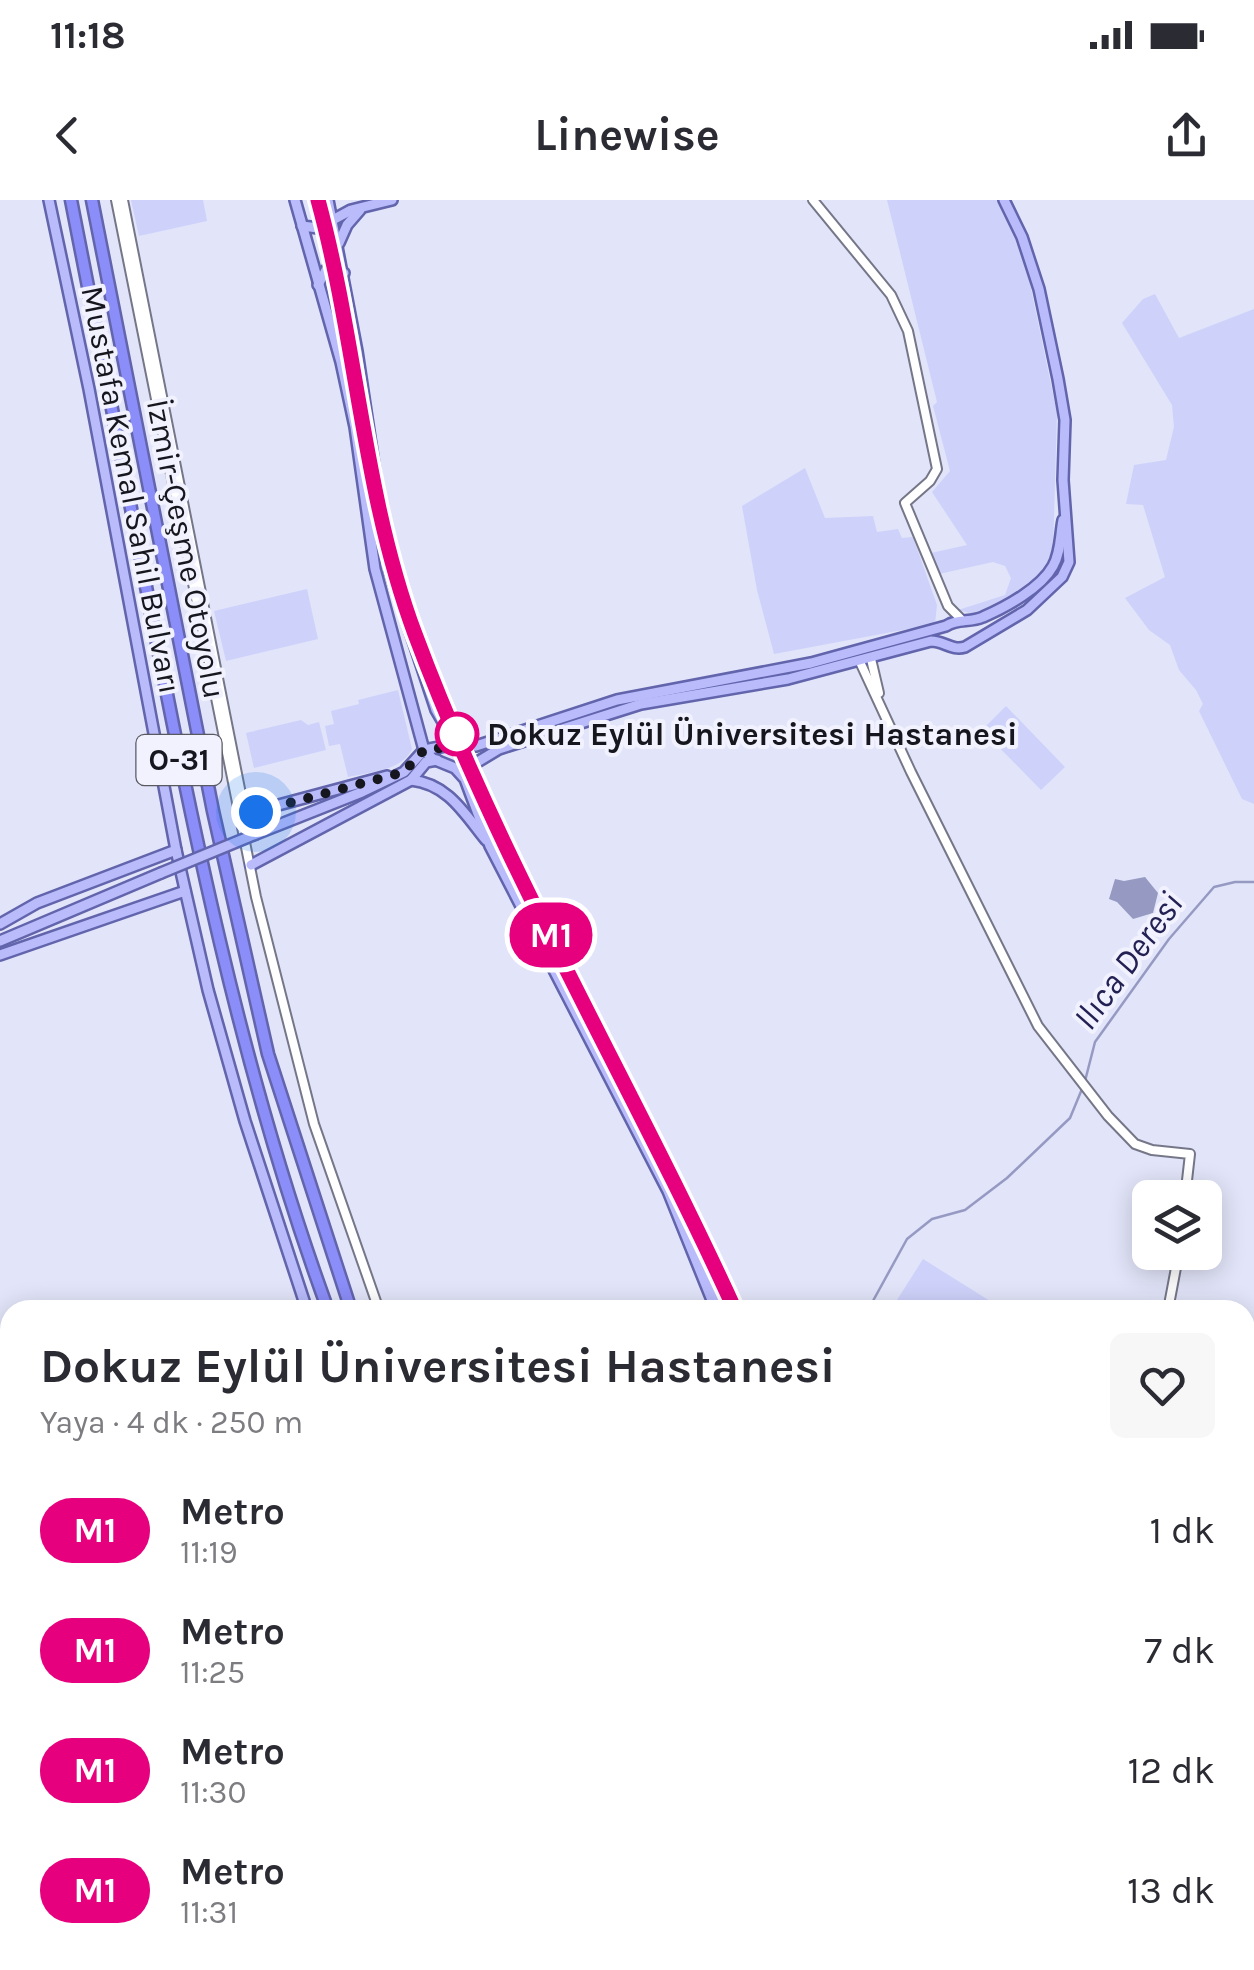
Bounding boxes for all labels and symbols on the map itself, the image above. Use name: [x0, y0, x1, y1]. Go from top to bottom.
street label: Mustafa Kemal Sahil Bulvarı: [73, 283, 189, 697]
street label: İzmir-Çeşme Otoyolu: [139, 396, 233, 702]
marker: Dokuz Eylül Üniversitesi Hastanesi: [436, 713, 478, 755]
place label: Dokuz Eylül Üniversitesi Hastanesi: [487, 716, 1017, 753]
road number: O-31: [136, 735, 222, 785]
your location: [231, 787, 281, 837]
water label: Ilıca Deresi: [1065, 884, 1191, 1038]
line badge: M1: [506, 902, 596, 968]

